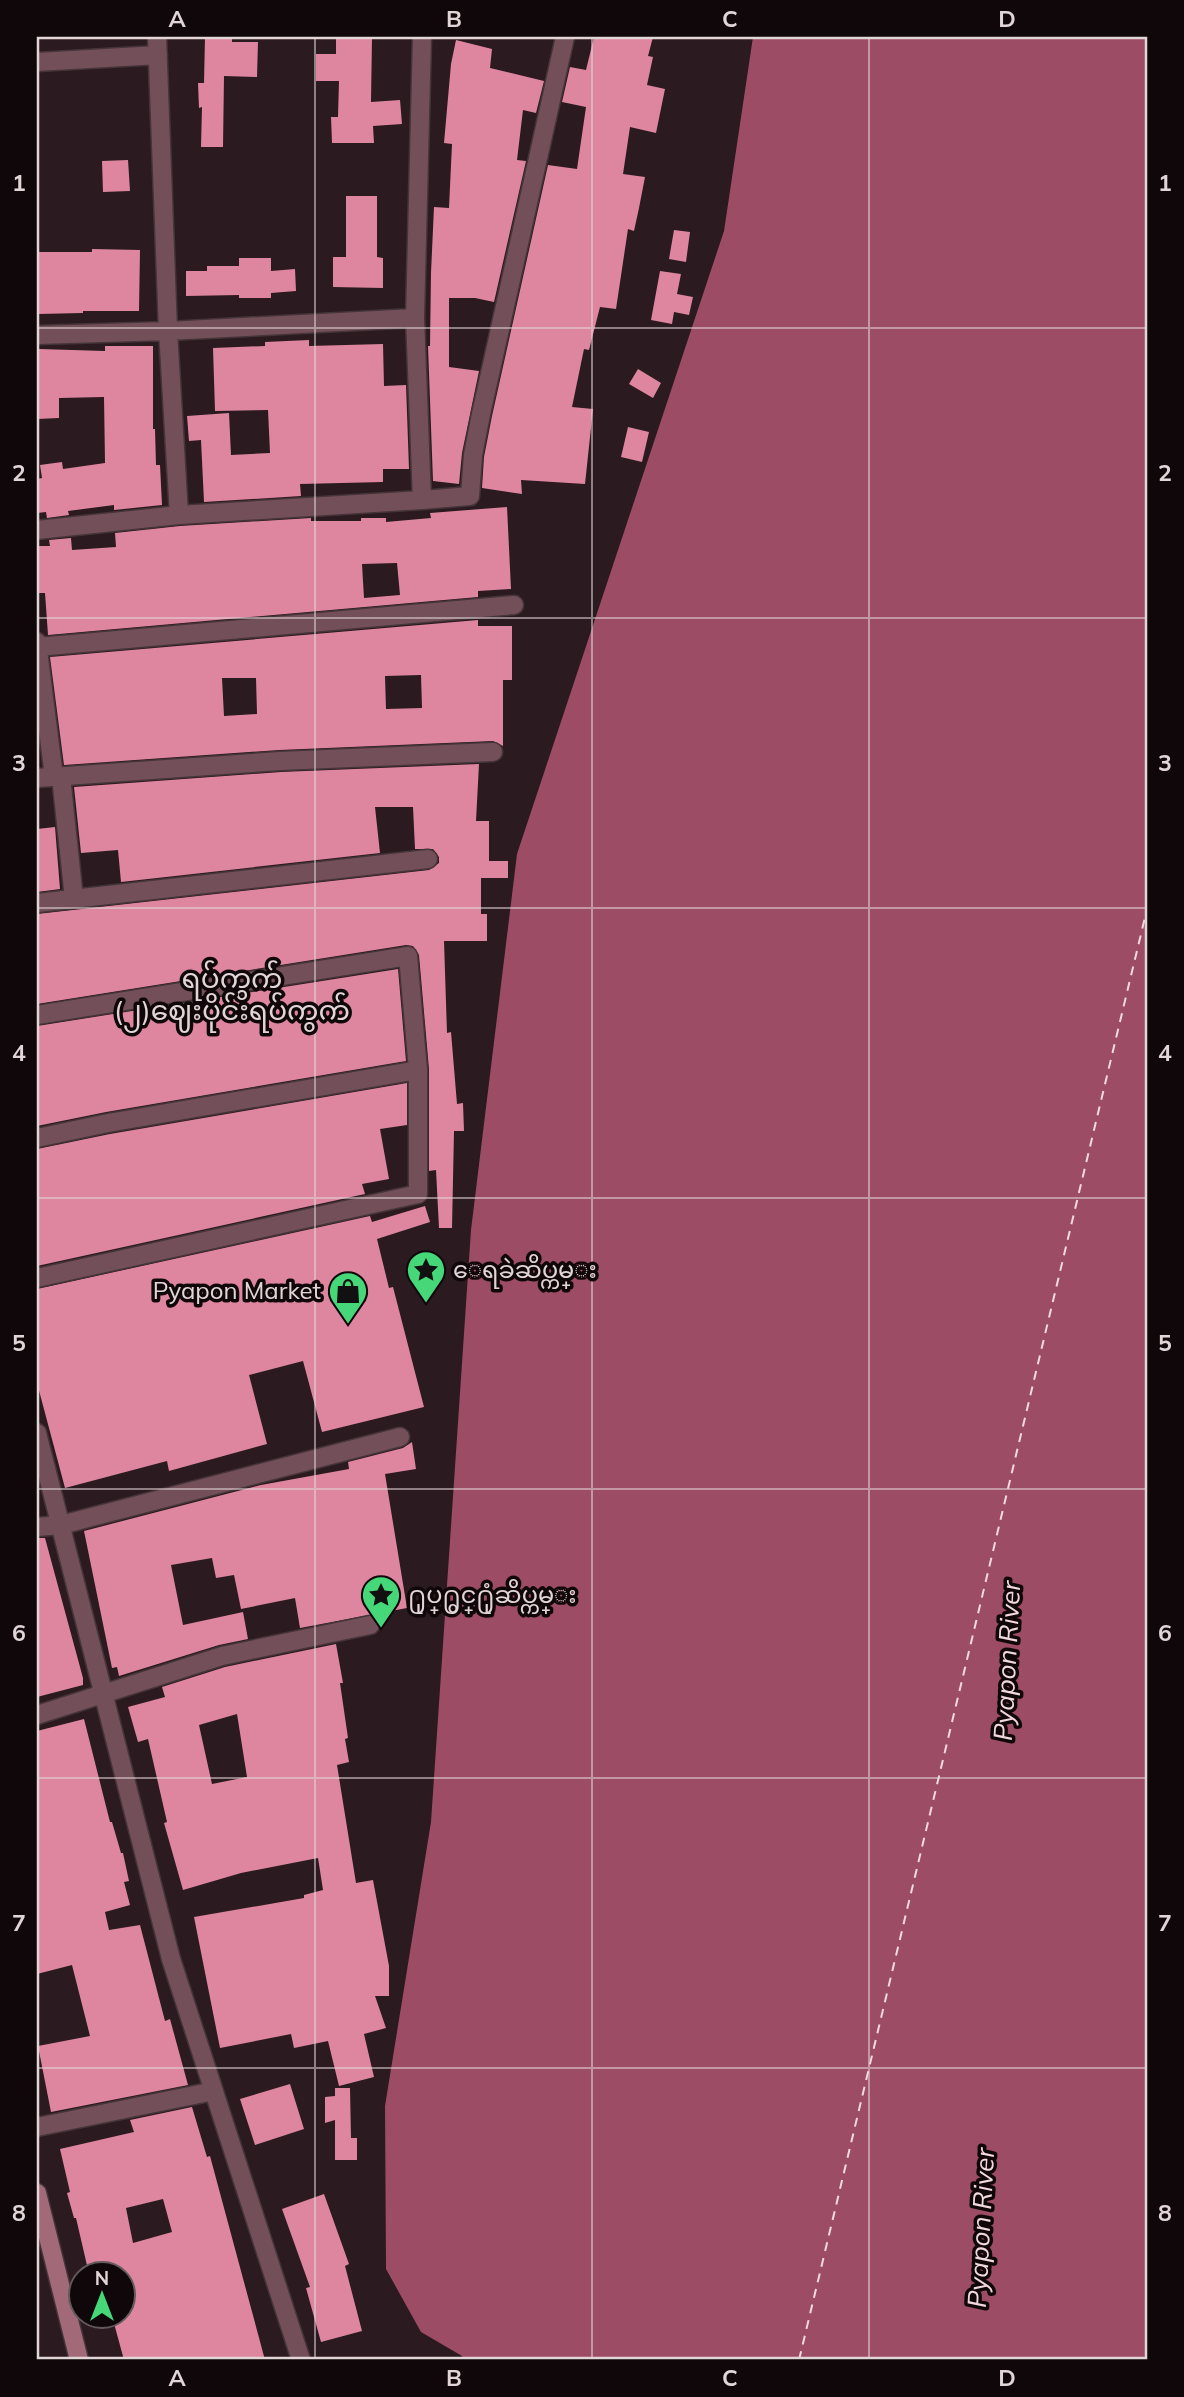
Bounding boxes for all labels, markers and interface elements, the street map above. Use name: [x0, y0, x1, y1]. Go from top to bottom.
text: A: [168, 4, 186, 33]
text: B: [446, 4, 462, 33]
text: C: [722, 4, 738, 33]
text: D: [998, 4, 1016, 33]
text: 1: [12, 168, 26, 197]
text: 1: [1158, 168, 1172, 197]
text: 2: [12, 458, 26, 487]
text: 2: [1158, 458, 1172, 487]
text: 3: [12, 748, 26, 777]
text: 3: [1158, 748, 1172, 777]
district label: ရပ်ကွက် (၂)ဈေးပိုင်းရပ်ကွက်: [114, 960, 350, 1033]
text: 4: [12, 1038, 26, 1067]
text: 4: [1158, 1038, 1172, 1067]
place icon: ေရခဲဆိပ္ကမ္း: [405, 1249, 447, 1304]
place label: ေရခဲဆိပ္ကမ္း: [453, 1254, 597, 1289]
shop icon: Pyapon Market: [327, 1270, 369, 1325]
place label: Pyapon Market: [153, 1275, 321, 1305]
text: 5: [12, 1328, 26, 1357]
text: 5: [1158, 1328, 1172, 1357]
place icon: ႐ုပ္႐ွင္႐ုံဆိပ္ကမ္း: [360, 1574, 402, 1629]
place label: ႐ုပ္႐ွင္႐ုံဆိပ္ကမ္း: [408, 1579, 577, 1614]
water label: Pyapon River: [986, 1579, 1027, 1742]
text: 6: [12, 1618, 26, 1647]
text: 6: [1158, 1618, 1172, 1647]
text: 7: [12, 1908, 26, 1937]
text: 7: [1158, 1908, 1172, 1937]
water label: Pyapon River: [960, 2146, 1001, 2309]
text: 8: [12, 2198, 26, 2227]
text: 8: [1158, 2198, 1172, 2227]
north arrow: [66, 2260, 136, 2330]
text: N: [95, 2266, 109, 2290]
text: A: [168, 2363, 186, 2392]
text: B: [446, 2363, 462, 2392]
text: C: [722, 2363, 738, 2392]
text: D: [998, 2363, 1016, 2392]

